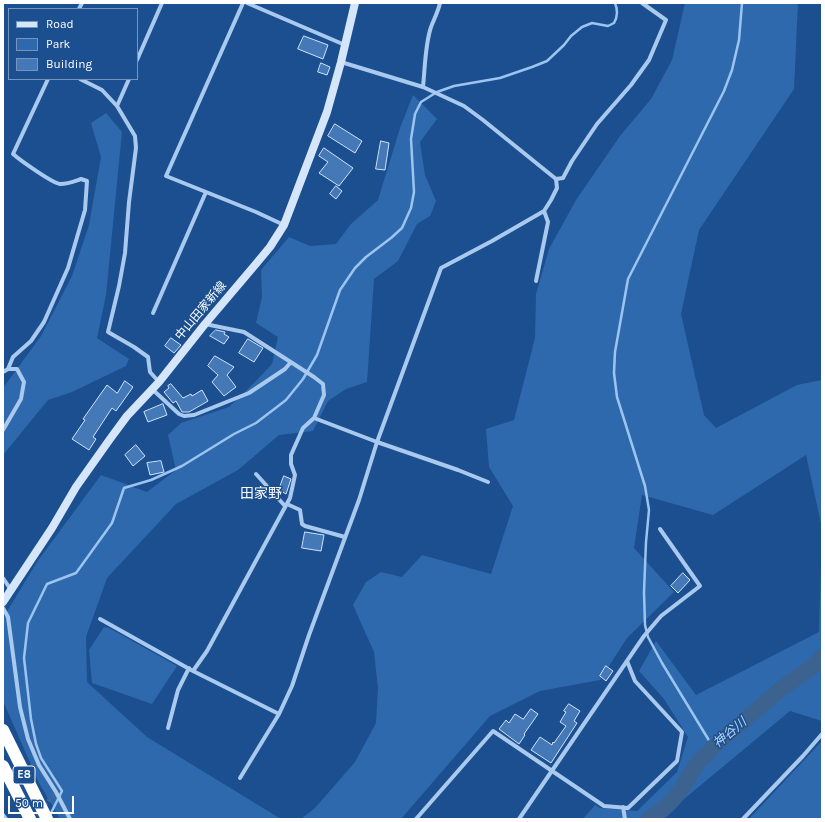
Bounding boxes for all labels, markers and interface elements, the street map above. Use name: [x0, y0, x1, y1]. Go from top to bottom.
legend: [8, 8, 138, 80]
text: Road: [46, 17, 74, 31]
text: Park: [46, 37, 70, 51]
text: Building: [46, 57, 92, 71]
street label: 中山田家新線: [172, 279, 230, 343]
district label: 田家野: [240, 486, 282, 502]
water label: 神谷川: [710, 714, 750, 752]
road number: E8: [13, 766, 35, 784]
scale bar: [10, 788, 76, 814]
text: 50 m: [15, 796, 43, 810]

